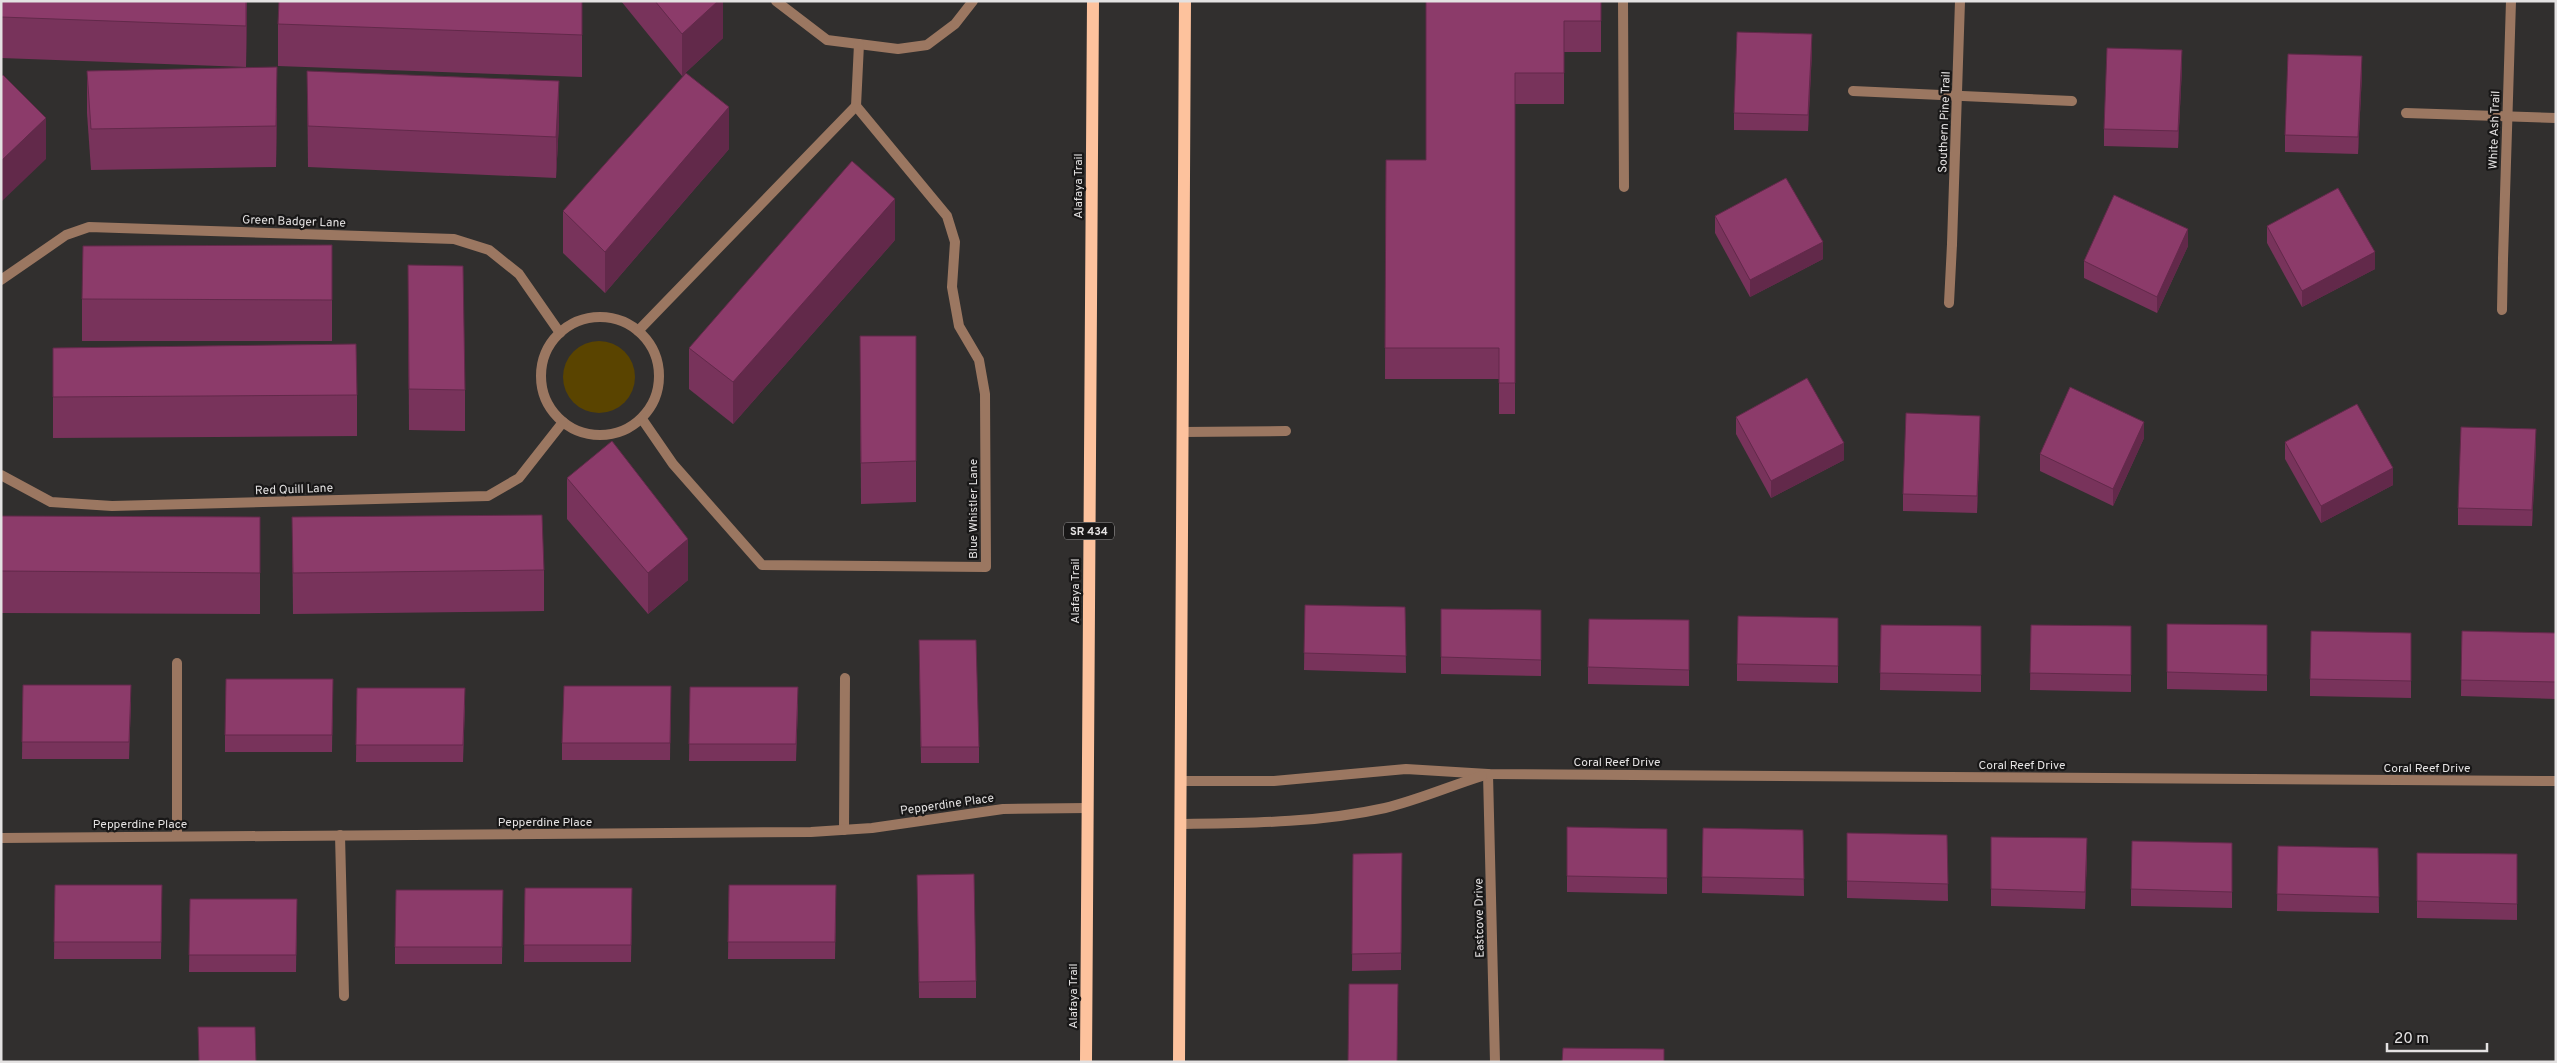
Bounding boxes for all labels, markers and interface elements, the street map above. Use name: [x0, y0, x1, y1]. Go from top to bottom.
street label: Southern Pine Trail: [1935, 71, 1955, 173]
street label: White Ash Trail: [2486, 90, 2504, 170]
street label: Alafaya Trail: [1071, 153, 1087, 219]
street label: Green Badger Lane: [242, 212, 346, 232]
street label: Blue Whistler Lane: [966, 459, 982, 559]
street label: Red Quill Lane: [255, 481, 333, 499]
road number: SR 434: [1064, 522, 1114, 540]
street label: Alafaya Trail: [1068, 558, 1084, 624]
street label: Coral Reef Drive: [1574, 755, 1660, 771]
street label: Coral Reef Drive: [1979, 758, 2065, 774]
street label: Coral Reef Drive: [2384, 761, 2470, 777]
street label: Pepperdine Place: [899, 790, 995, 819]
street label: Pepperdine Place: [498, 815, 592, 831]
street label: Pepperdine Place: [93, 817, 187, 833]
street label: Eastcove Drive: [1471, 878, 1489, 958]
street label: Alafaya Trail: [1066, 963, 1082, 1029]
scale bar: [2387, 1020, 2487, 1052]
text: 20 m: [2394, 1030, 2429, 1049]

